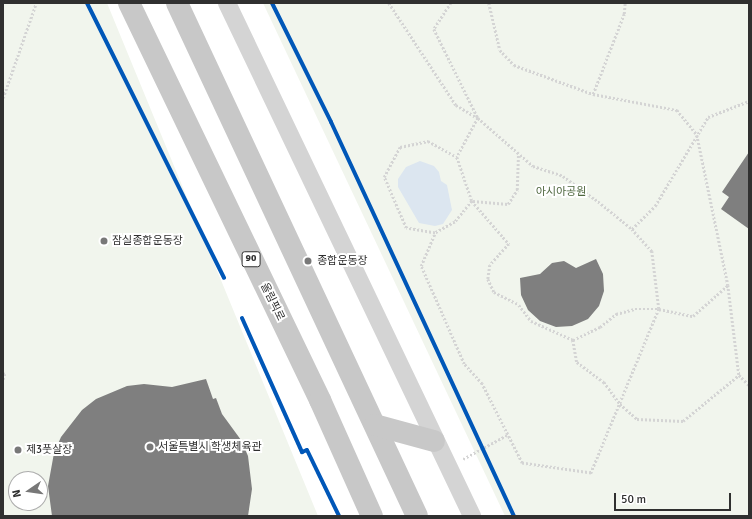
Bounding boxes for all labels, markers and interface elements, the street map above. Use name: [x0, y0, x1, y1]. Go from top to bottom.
park label: 아시아공원: [536, 185, 586, 199]
place label: 잠실종합운동장: [112, 234, 183, 248]
marker: 잠실종합운동장: [99, 236, 109, 246]
road number: 90: [241, 251, 261, 267]
place label: 종합운동장: [317, 254, 368, 268]
marker: 종합운동장: [302, 255, 314, 267]
street label: 올림픽로: [257, 281, 287, 323]
place label: 서울특별시 학생체육관: [158, 440, 262, 454]
marker: 서울특별시 학생체육관: [145, 442, 155, 452]
place label: 제3풋살장: [26, 443, 72, 457]
marker: 제3풋살장: [13, 445, 23, 455]
north arrow: [8, 471, 48, 511]
scale bar: [616, 485, 733, 511]
text: N: [10, 488, 24, 499]
text: 50 m: [621, 492, 646, 507]

